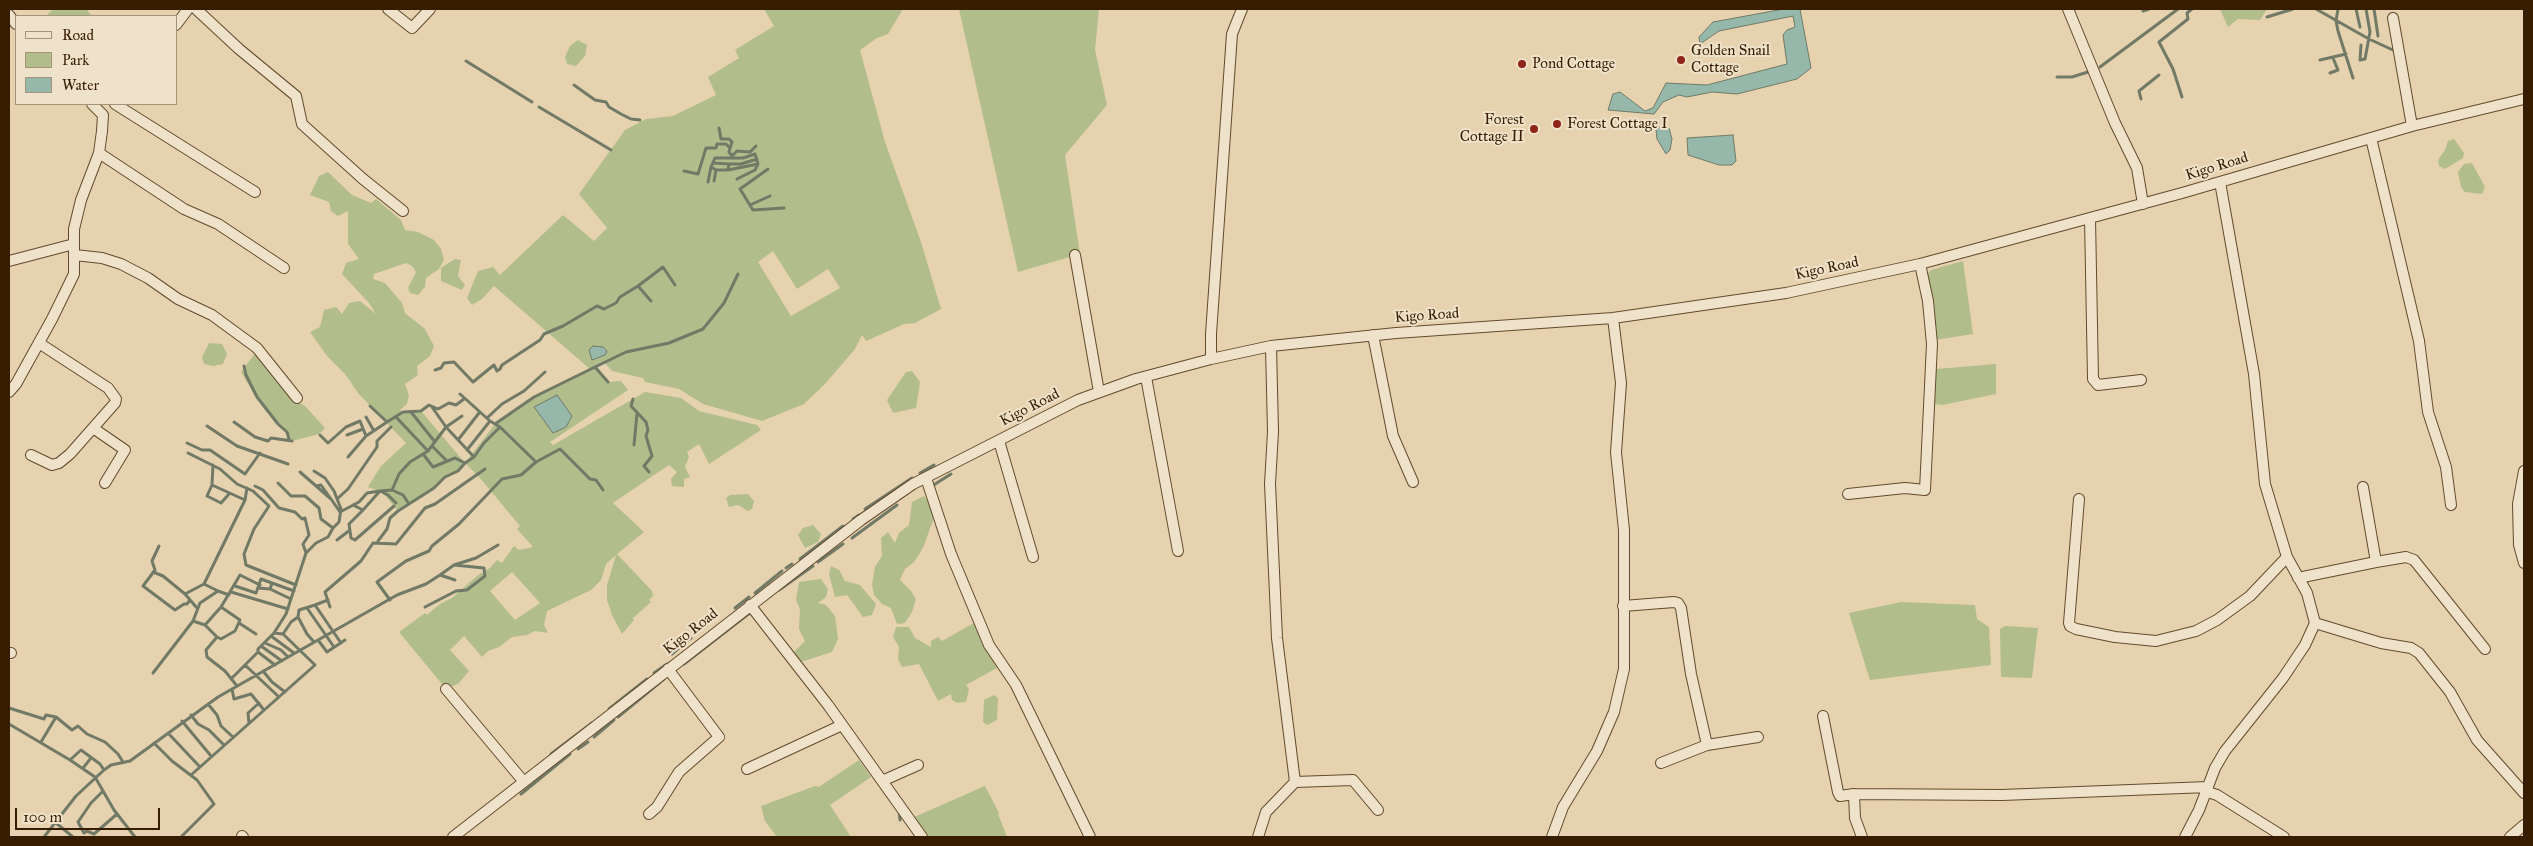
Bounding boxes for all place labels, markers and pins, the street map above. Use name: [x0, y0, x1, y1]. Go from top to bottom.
place label: Golden Snail Cottage: [1691, 42, 1770, 77]
marker: Golden Snail Cottage: [1675, 54, 1687, 66]
place label: Pond Cottage: [1532, 55, 1615, 73]
marker: Pond Cottage: [1516, 58, 1528, 70]
place label: Forest Cottage II: [1460, 111, 1524, 146]
place label: Forest Cottage I: [1567, 115, 1668, 133]
marker: Forest Cottage I: [1551, 118, 1563, 130]
marker: Forest Cottage II: [1528, 123, 1540, 135]

